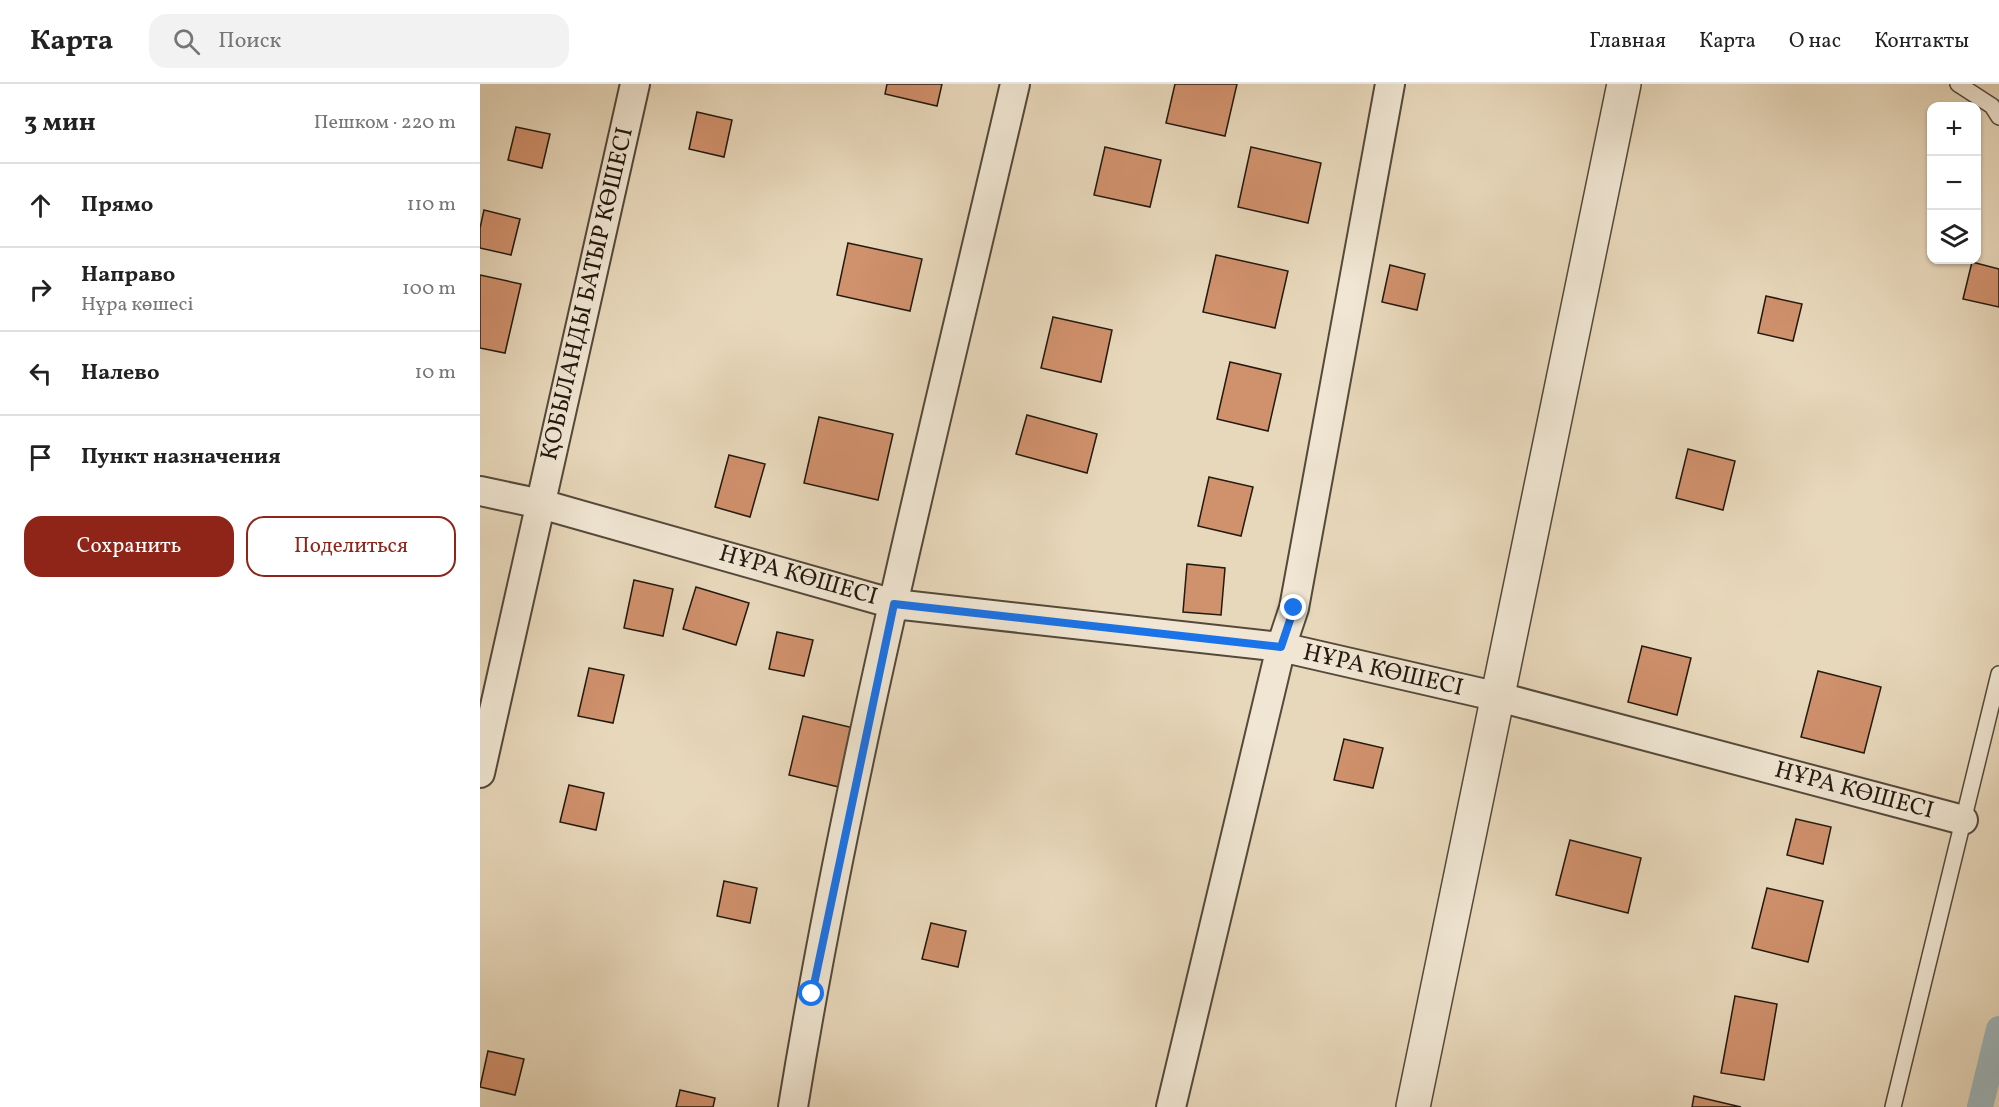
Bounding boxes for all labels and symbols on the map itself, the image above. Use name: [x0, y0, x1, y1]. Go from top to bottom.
street label: ҚОБЫЛАНДЫ БАТЫР КӨШЕСІ: [533, 124, 643, 464]
street label: НҰРА КӨШЕСІ: [715, 537, 881, 615]
route end: [1280, 594, 1306, 620]
street label: НҰРА КӨШЕСІ: [1299, 636, 1467, 706]
street label: НҰРА КӨШЕСІ: [1771, 753, 1937, 829]
route start: [798, 980, 824, 1006]

